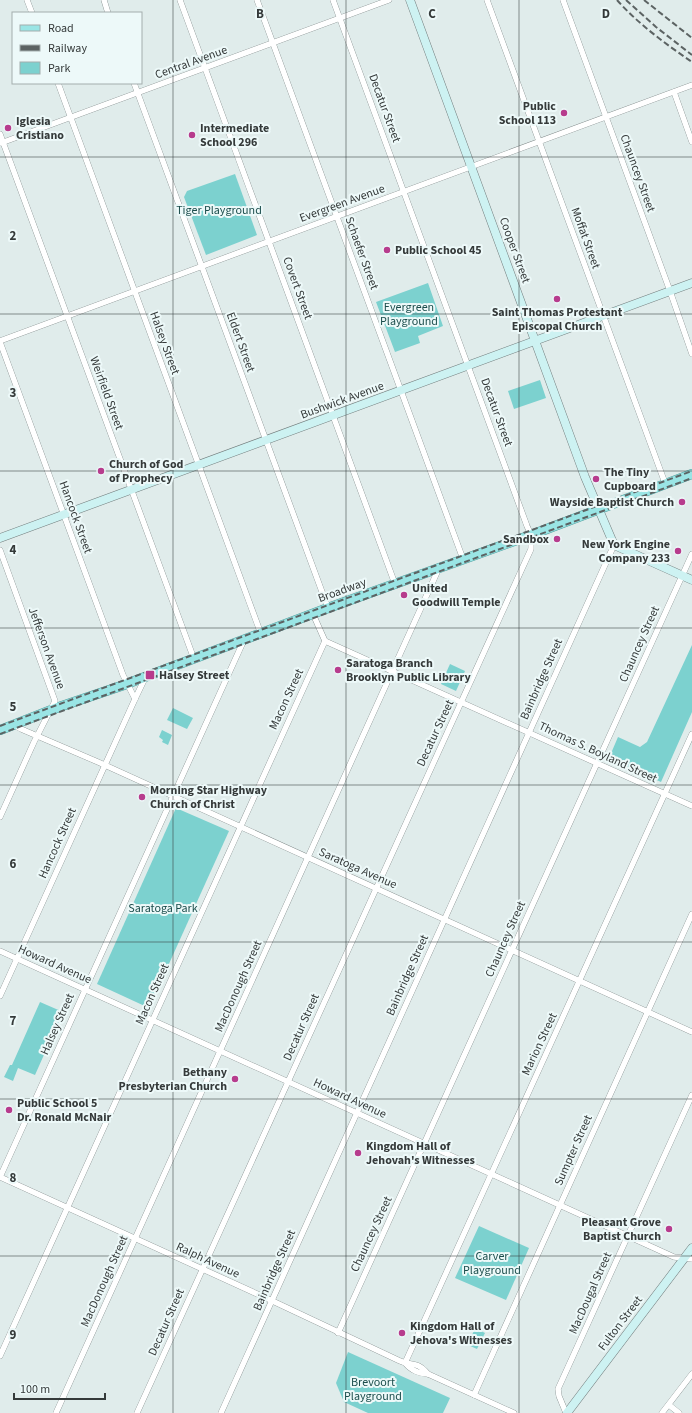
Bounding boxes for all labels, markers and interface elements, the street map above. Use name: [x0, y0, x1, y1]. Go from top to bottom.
text: B: [256, 5, 264, 23]
text: C: [428, 5, 436, 23]
text: D: [602, 5, 610, 23]
legend: [12, 12, 142, 84]
text: Road: [48, 20, 74, 37]
text: Railway: [48, 40, 87, 57]
street label: Central Avenue: [153, 42, 230, 83]
text: Park: [48, 60, 70, 77]
street label: Decatur Street: [364, 72, 405, 145]
place label: Public School 113: [499, 98, 556, 129]
marker: Public School 113: [559, 108, 569, 118]
place label: Iglesia Cristiano: [16, 113, 64, 144]
place label: Intermediate School 296: [200, 120, 269, 151]
marker: Iglesia Cristiano: [3, 123, 13, 133]
marker: Intermediate School 296: [187, 130, 197, 140]
street label: Chauncey Street: [616, 132, 660, 215]
street label: Evergreen Avenue: [297, 180, 387, 227]
park label: Tiger Playground: [176, 202, 262, 219]
street label: Moffat Street: [567, 205, 605, 271]
street label: Schaefer Street: [340, 214, 383, 292]
street label: Cooper Street: [495, 215, 534, 286]
text: 2: [10, 227, 17, 245]
place label: Public School 45: [395, 242, 482, 259]
marker: Public School 45: [382, 245, 392, 255]
street label: Covert Street: [278, 254, 317, 322]
marker: Saint Thomas Protestant Episcopal Church: [552, 294, 562, 304]
park label: Evergreen Playground: [380, 299, 438, 330]
place label: Saint Thomas Protestant Episcopal Church: [492, 304, 623, 335]
street label: Halsey Street: [145, 309, 184, 377]
street label: Eldert Street: [222, 310, 259, 375]
street label: Weirfield Street: [85, 354, 128, 432]
street label: Decatur Street: [476, 376, 517, 449]
street label: Bushwick Avenue: [298, 378, 386, 423]
text: 3: [10, 384, 17, 402]
place label: Church of God of Prophecy: [109, 456, 184, 487]
place label: The Tiny Cupboard: [604, 464, 656, 495]
marker: Church of God of Prophecy: [96, 466, 106, 476]
marker: The Tiny Cupboard: [591, 474, 601, 484]
street label: Hancock Street: [55, 479, 97, 556]
place label: Wayside Baptist Church: [550, 494, 674, 511]
marker: Wayside Baptist Church: [677, 497, 687, 507]
place label: Sandbox: [503, 531, 549, 548]
marker: Sandbox: [552, 534, 562, 544]
place label: New York Engine Company 233: [582, 536, 670, 567]
text: 4: [10, 541, 17, 559]
marker: New York Engine Company 233: [673, 546, 683, 556]
street label: Broadway: [316, 574, 369, 607]
place label: United Goodwill Temple: [412, 580, 501, 611]
marker: United Goodwill Temple: [399, 590, 409, 600]
street label: Chauncey Street: [615, 603, 664, 685]
street label: Jefferson Avenue: [24, 605, 69, 692]
street label: Bainbridge Street: [516, 636, 567, 723]
place label: Saratoga Branch Brooklyn Public Library: [346, 655, 471, 686]
marker: Saratoga Branch Brooklyn Public Library: [333, 665, 343, 675]
street label: Macon Street: [265, 666, 308, 732]
place label: Halsey Street: [159, 667, 230, 684]
marker: Halsey Street: [144, 669, 156, 681]
street label: Decatur Street: [413, 697, 458, 769]
text: 5: [10, 698, 17, 716]
street label: Thomas S. Boyland Street: [536, 718, 660, 787]
place label: Morning Star Highway Church of Christ: [150, 782, 268, 813]
marker: Morning Star Highway Church of Christ: [137, 792, 147, 802]
street label: Hancock Street: [34, 805, 81, 881]
street label: Saratoga Avenue: [316, 844, 400, 893]
text: 6: [10, 855, 17, 873]
street label: Chauncey Street: [481, 898, 530, 980]
park label: Saratoga Park: [128, 900, 198, 917]
street label: Bainbridge Street: [382, 932, 433, 1019]
street label: MacDonough Street: [211, 938, 266, 1035]
street label: Howard Avenue: [15, 941, 94, 988]
street label: Macon Street: [131, 961, 174, 1028]
street label: Halsey Street: [36, 991, 79, 1058]
street label: Decatur Street: [279, 991, 324, 1063]
street label: Marion Street: [518, 1010, 561, 1078]
text: 7: [10, 1012, 17, 1030]
place label: Bethany Presbyterian Church: [119, 1064, 228, 1095]
marker: Bethany Presbyterian Church: [230, 1074, 240, 1084]
street label: Howard Avenue: [310, 1074, 389, 1123]
place label: Public School 5 Dr. Ronald McNair: [17, 1095, 112, 1126]
marker: Public School 5 Dr. Ronald McNair: [4, 1105, 14, 1115]
street label: Sumpter Street: [550, 1112, 597, 1188]
place label: Kingdom Hall of Jehovah's Witnesses: [366, 1138, 475, 1169]
marker: Kingdom Hall of Jehovah's Witnesses: [353, 1148, 363, 1158]
text: 8: [10, 1169, 17, 1187]
street label: Chauncey Street: [346, 1194, 396, 1275]
place label: Pleasant Grove Baptist Church: [581, 1214, 661, 1245]
marker: Pleasant Grove Baptist Church: [664, 1224, 674, 1234]
street label: Bainbridge Street: [249, 1227, 300, 1314]
street label: MacDonough Street: [77, 1233, 132, 1330]
street label: Ralph Avenue: [173, 1238, 242, 1283]
park label: Carver Playground: [463, 1248, 521, 1279]
street label: MacDougal Street: [565, 1250, 616, 1337]
street label: Decatur Street: [144, 1286, 189, 1358]
street label: Fulton Street: [594, 1292, 647, 1354]
place label: Kingdom Hall of Jehova's Witnesses: [410, 1318, 512, 1349]
text: 9: [10, 1326, 17, 1344]
marker: Kingdom Hall of Jehova's Witnesses: [397, 1328, 407, 1338]
park label: Brevoort Playground: [344, 1374, 402, 1405]
scale bar: [14, 1375, 105, 1401]
text: 100 m: [20, 1381, 50, 1398]

